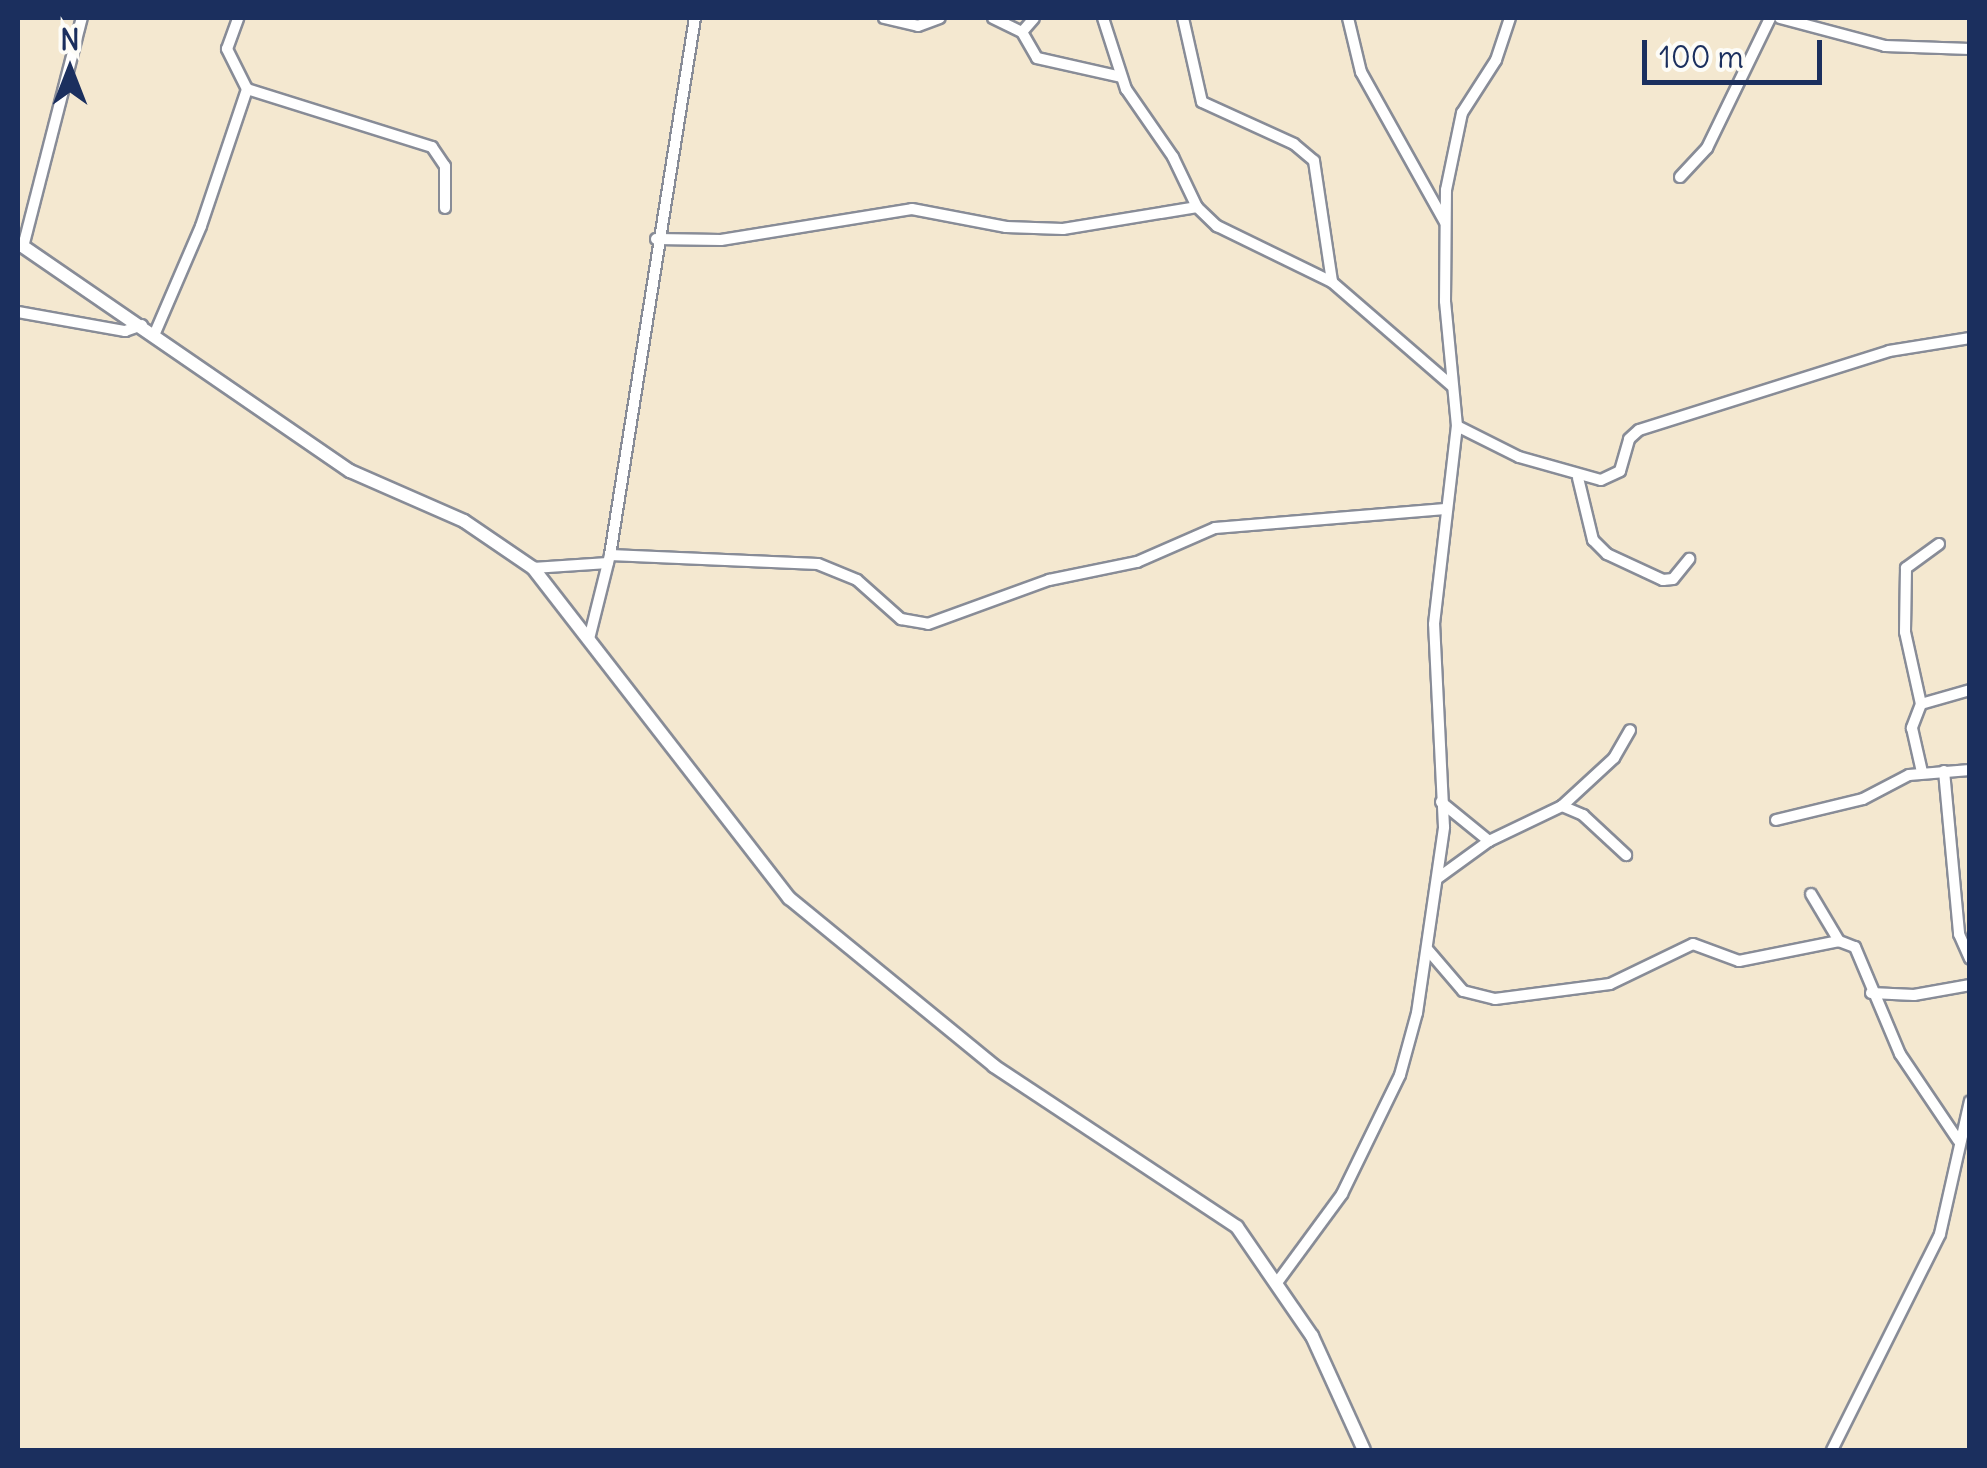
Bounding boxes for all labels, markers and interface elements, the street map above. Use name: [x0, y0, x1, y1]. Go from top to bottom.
north arrow: [20, 20, 120, 120]
scale bar: [1647, 20, 1827, 82]
text: N: [60, 22, 80, 58]
text: 100 m: [1659, 38, 1744, 76]

